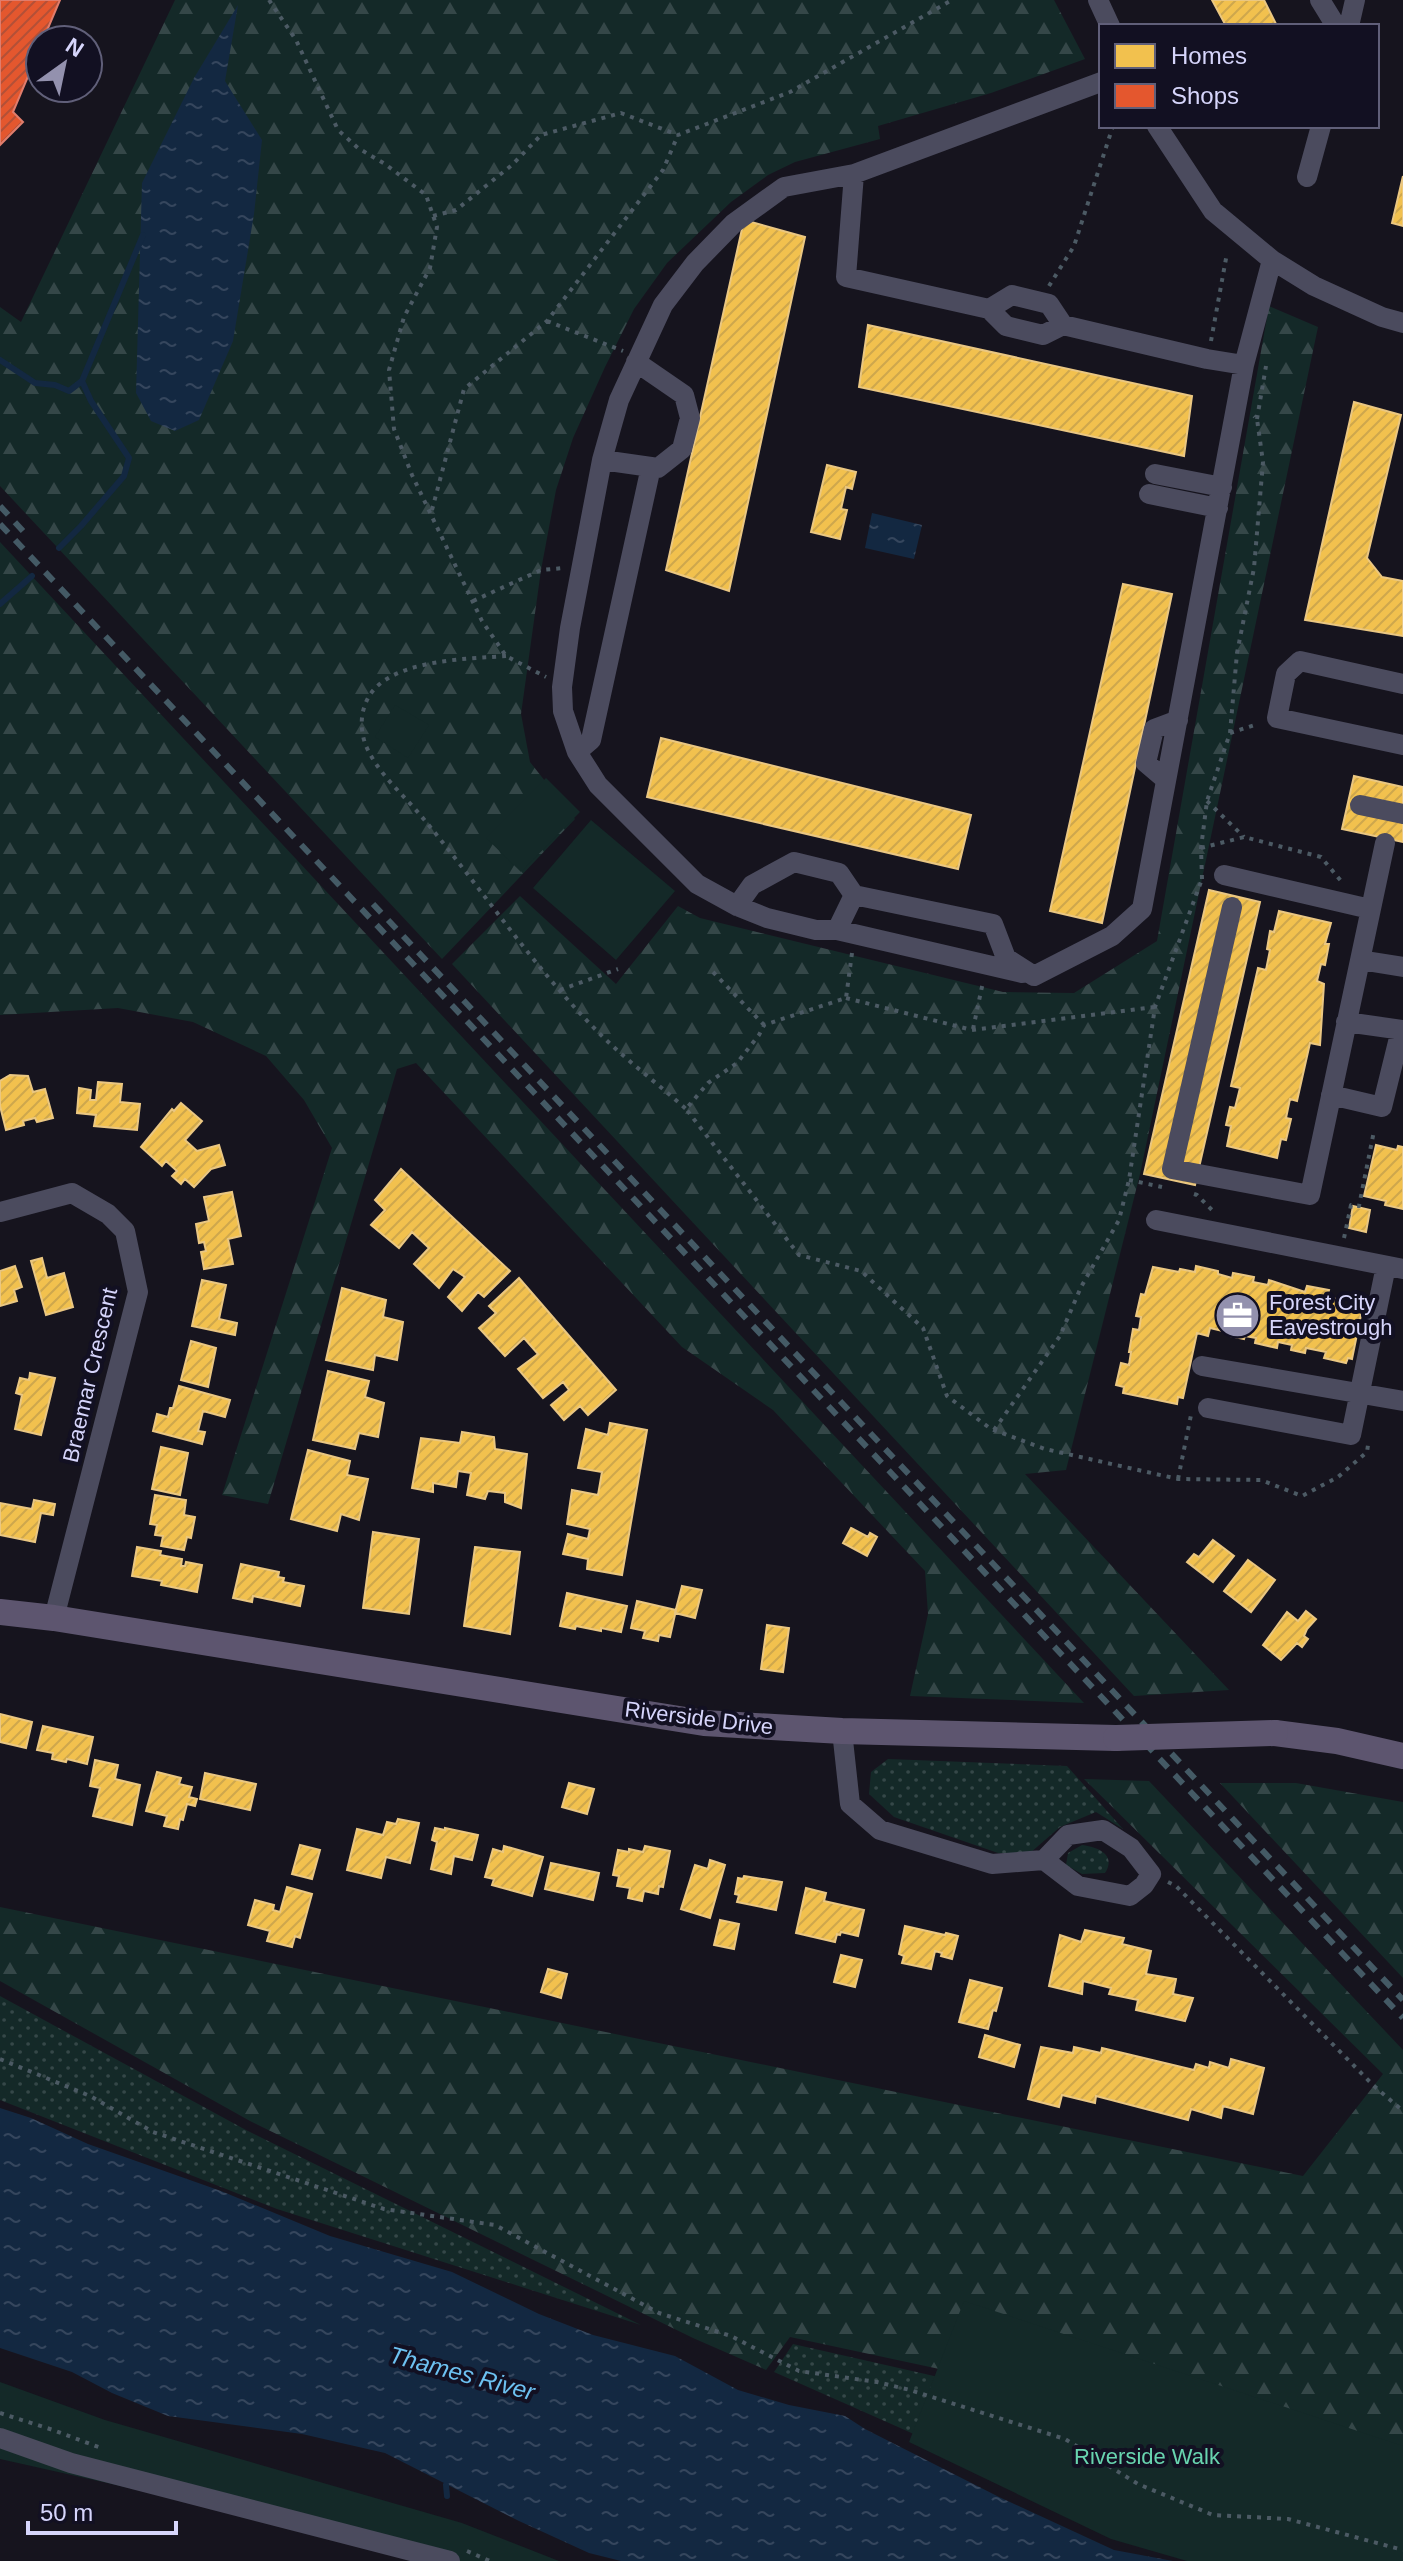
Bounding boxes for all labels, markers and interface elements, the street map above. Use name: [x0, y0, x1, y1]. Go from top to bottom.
north arrow: [24, 24, 104, 104]
legend: [1099, 24, 1379, 128]
text: N: [61, 33, 88, 62]
text: Homes: [1171, 42, 1247, 69]
text: Shops: [1171, 82, 1239, 109]
street label: Braemar Crescent: [58, 1285, 122, 1465]
place label: Forest City Eavestrough: [1269, 1290, 1393, 1340]
office icon: Forest City Eavestrough: [1214, 1291, 1262, 1339]
street label: Riverside Drive: [623, 1697, 775, 1739]
water label: Thames River: [386, 2341, 539, 2406]
park label: Riverside Walk: [1074, 2444, 1221, 2469]
scale bar: [28, 2485, 176, 2535]
text: 50 m: [40, 2499, 93, 2526]

